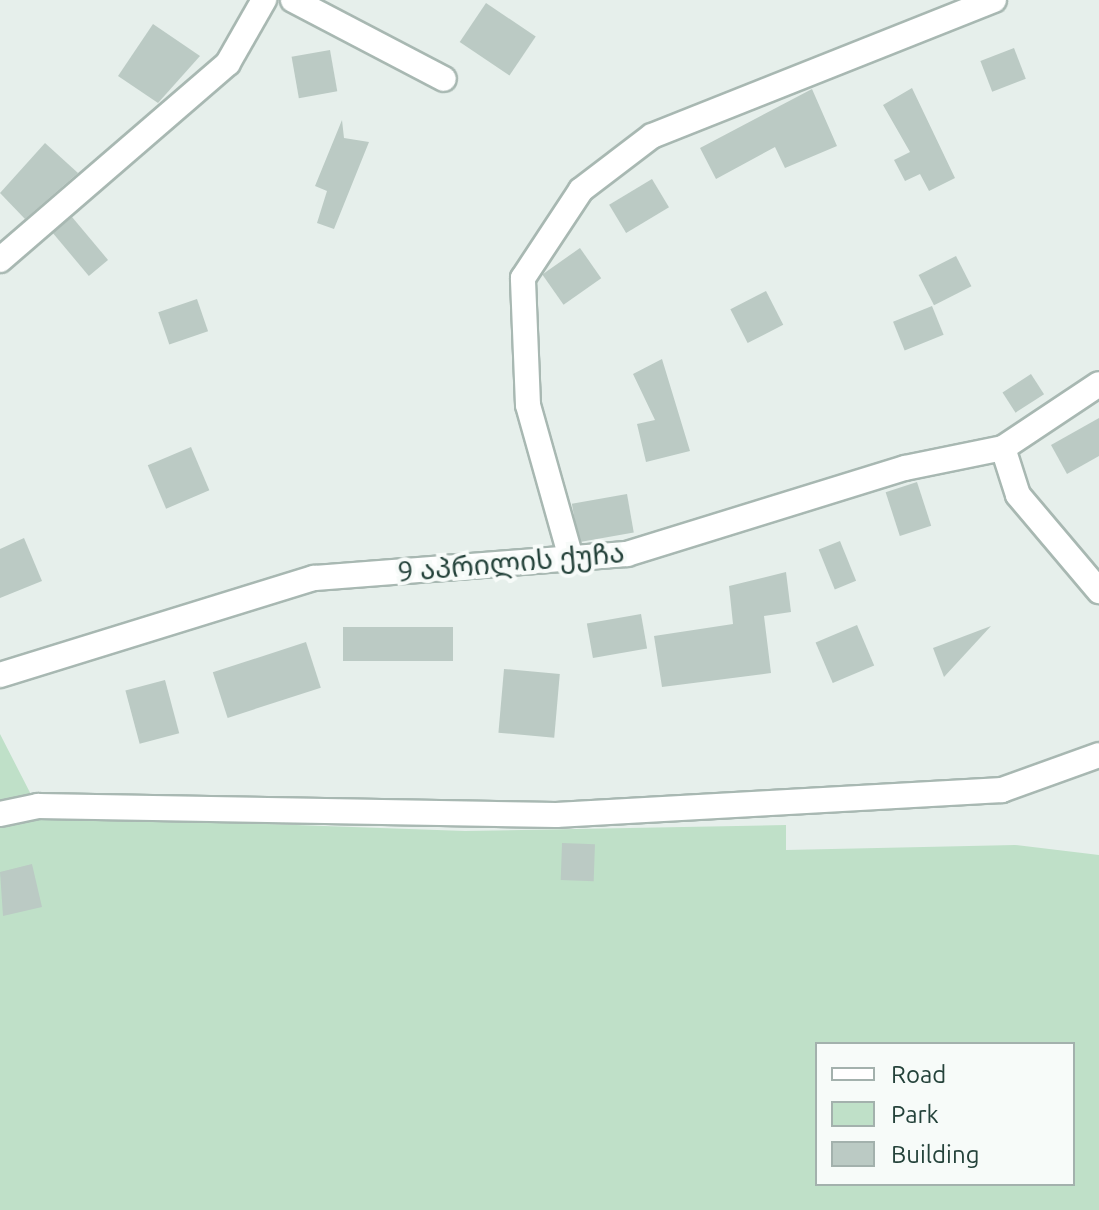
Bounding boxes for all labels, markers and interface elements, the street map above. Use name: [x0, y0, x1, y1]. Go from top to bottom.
street label: 9 აპრილის ქუჩა: [396, 535, 626, 589]
legend: [815, 1042, 1075, 1186]
text: Road: [891, 1061, 946, 1088]
text: Park: [891, 1101, 939, 1128]
text: Building: [891, 1141, 979, 1168]

